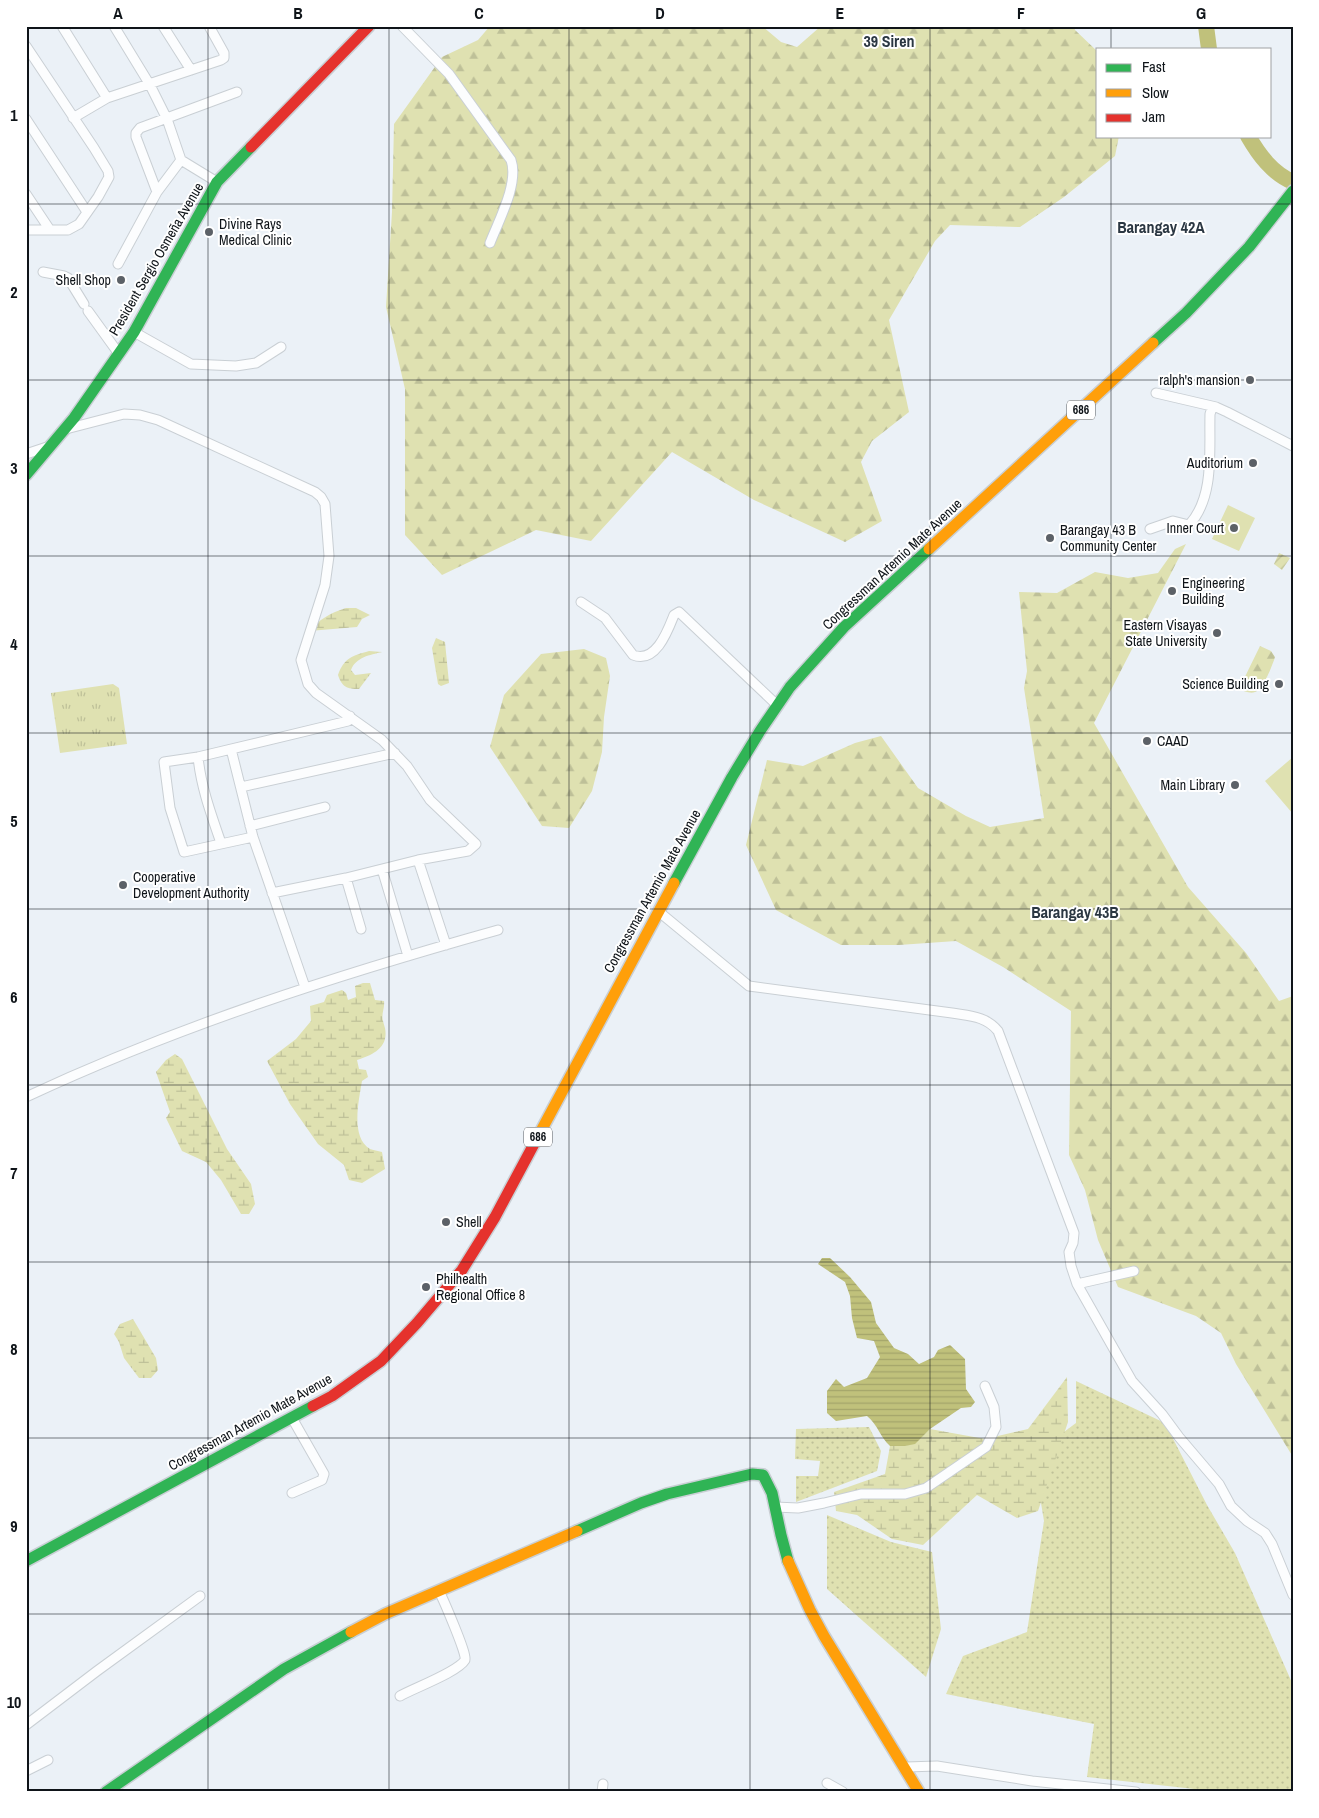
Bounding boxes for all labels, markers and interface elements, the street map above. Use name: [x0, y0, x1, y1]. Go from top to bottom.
text: A: [113, 2, 123, 24]
text: B: [293, 2, 303, 24]
text: C: [474, 2, 484, 24]
text: D: [655, 2, 665, 24]
text: E: [836, 2, 845, 24]
text: F: [1017, 2, 1025, 24]
text: G: [1196, 2, 1206, 24]
district label: 39 Siren: [863, 30, 915, 52]
legend: [1096, 48, 1272, 138]
text: Fast: [1142, 56, 1166, 77]
text: Slow: [1142, 82, 1169, 103]
text: 1: [10, 104, 18, 126]
text: Jam: [1142, 106, 1165, 127]
street label: President Sergio Osmeña Avenue: [105, 179, 207, 339]
place label: Divine Rays Medical Clinic: [219, 215, 292, 249]
district label: Barangay 42A: [1117, 216, 1205, 238]
marker: Divine Rays Medical Clinic: [203, 226, 215, 238]
place label: Shell Shop: [55, 271, 111, 289]
marker: Shell Shop: [115, 274, 127, 286]
text: 2: [10, 281, 18, 303]
place label: ralph's mansion: [1159, 371, 1240, 389]
marker: ralph's mansion: [1244, 374, 1256, 386]
road number: 686: [1067, 400, 1095, 420]
place label: Auditorium: [1186, 454, 1243, 472]
text: 3: [10, 457, 18, 479]
marker: Auditorium: [1247, 457, 1259, 469]
street label: Congressman Artemio Mate Avenue: [818, 495, 966, 633]
place label: Inner Court: [1167, 519, 1224, 537]
place label: Barangay 43 B Community Center: [1060, 521, 1157, 555]
marker: Inner Court: [1228, 522, 1240, 534]
marker: Barangay 43 B Community Center: [1044, 532, 1056, 544]
place label: Engineering Building: [1182, 574, 1245, 608]
marker: Engineering Building: [1166, 585, 1178, 597]
place label: Eastern Visayas State University: [1124, 616, 1207, 650]
marker: Eastern Visayas State University: [1211, 627, 1223, 639]
text: 4: [10, 633, 18, 655]
place label: Science Building: [1182, 675, 1270, 693]
marker: Science Building: [1273, 678, 1285, 690]
place label: CAAD: [1157, 732, 1189, 750]
marker: CAAD: [1141, 735, 1153, 747]
place label: Main Library: [1161, 776, 1225, 794]
marker: Main Library: [1229, 779, 1241, 791]
street label: Congressman Artemio Mate Avenue: [599, 806, 705, 976]
text: 5: [10, 810, 18, 832]
place label: Cooperative Development Authority: [133, 868, 249, 902]
marker: Cooperative Development Authority: [117, 879, 129, 891]
district label: Barangay 43B: [1031, 901, 1119, 923]
text: 6: [10, 986, 18, 1008]
road number: 686: [524, 1128, 552, 1146]
text: 7: [10, 1162, 18, 1184]
place label: Shell: [456, 1213, 482, 1231]
marker: Shell: [440, 1216, 452, 1228]
place label: Philhealth Regional Office 8: [436, 1270, 525, 1304]
marker: Philhealth Regional Office 8: [420, 1281, 432, 1293]
text: 8: [10, 1338, 18, 1360]
street label: Congressman Artemio Mate Avenue: [165, 1369, 335, 1475]
text: 9: [10, 1515, 18, 1537]
text: 10: [7, 1691, 21, 1713]

